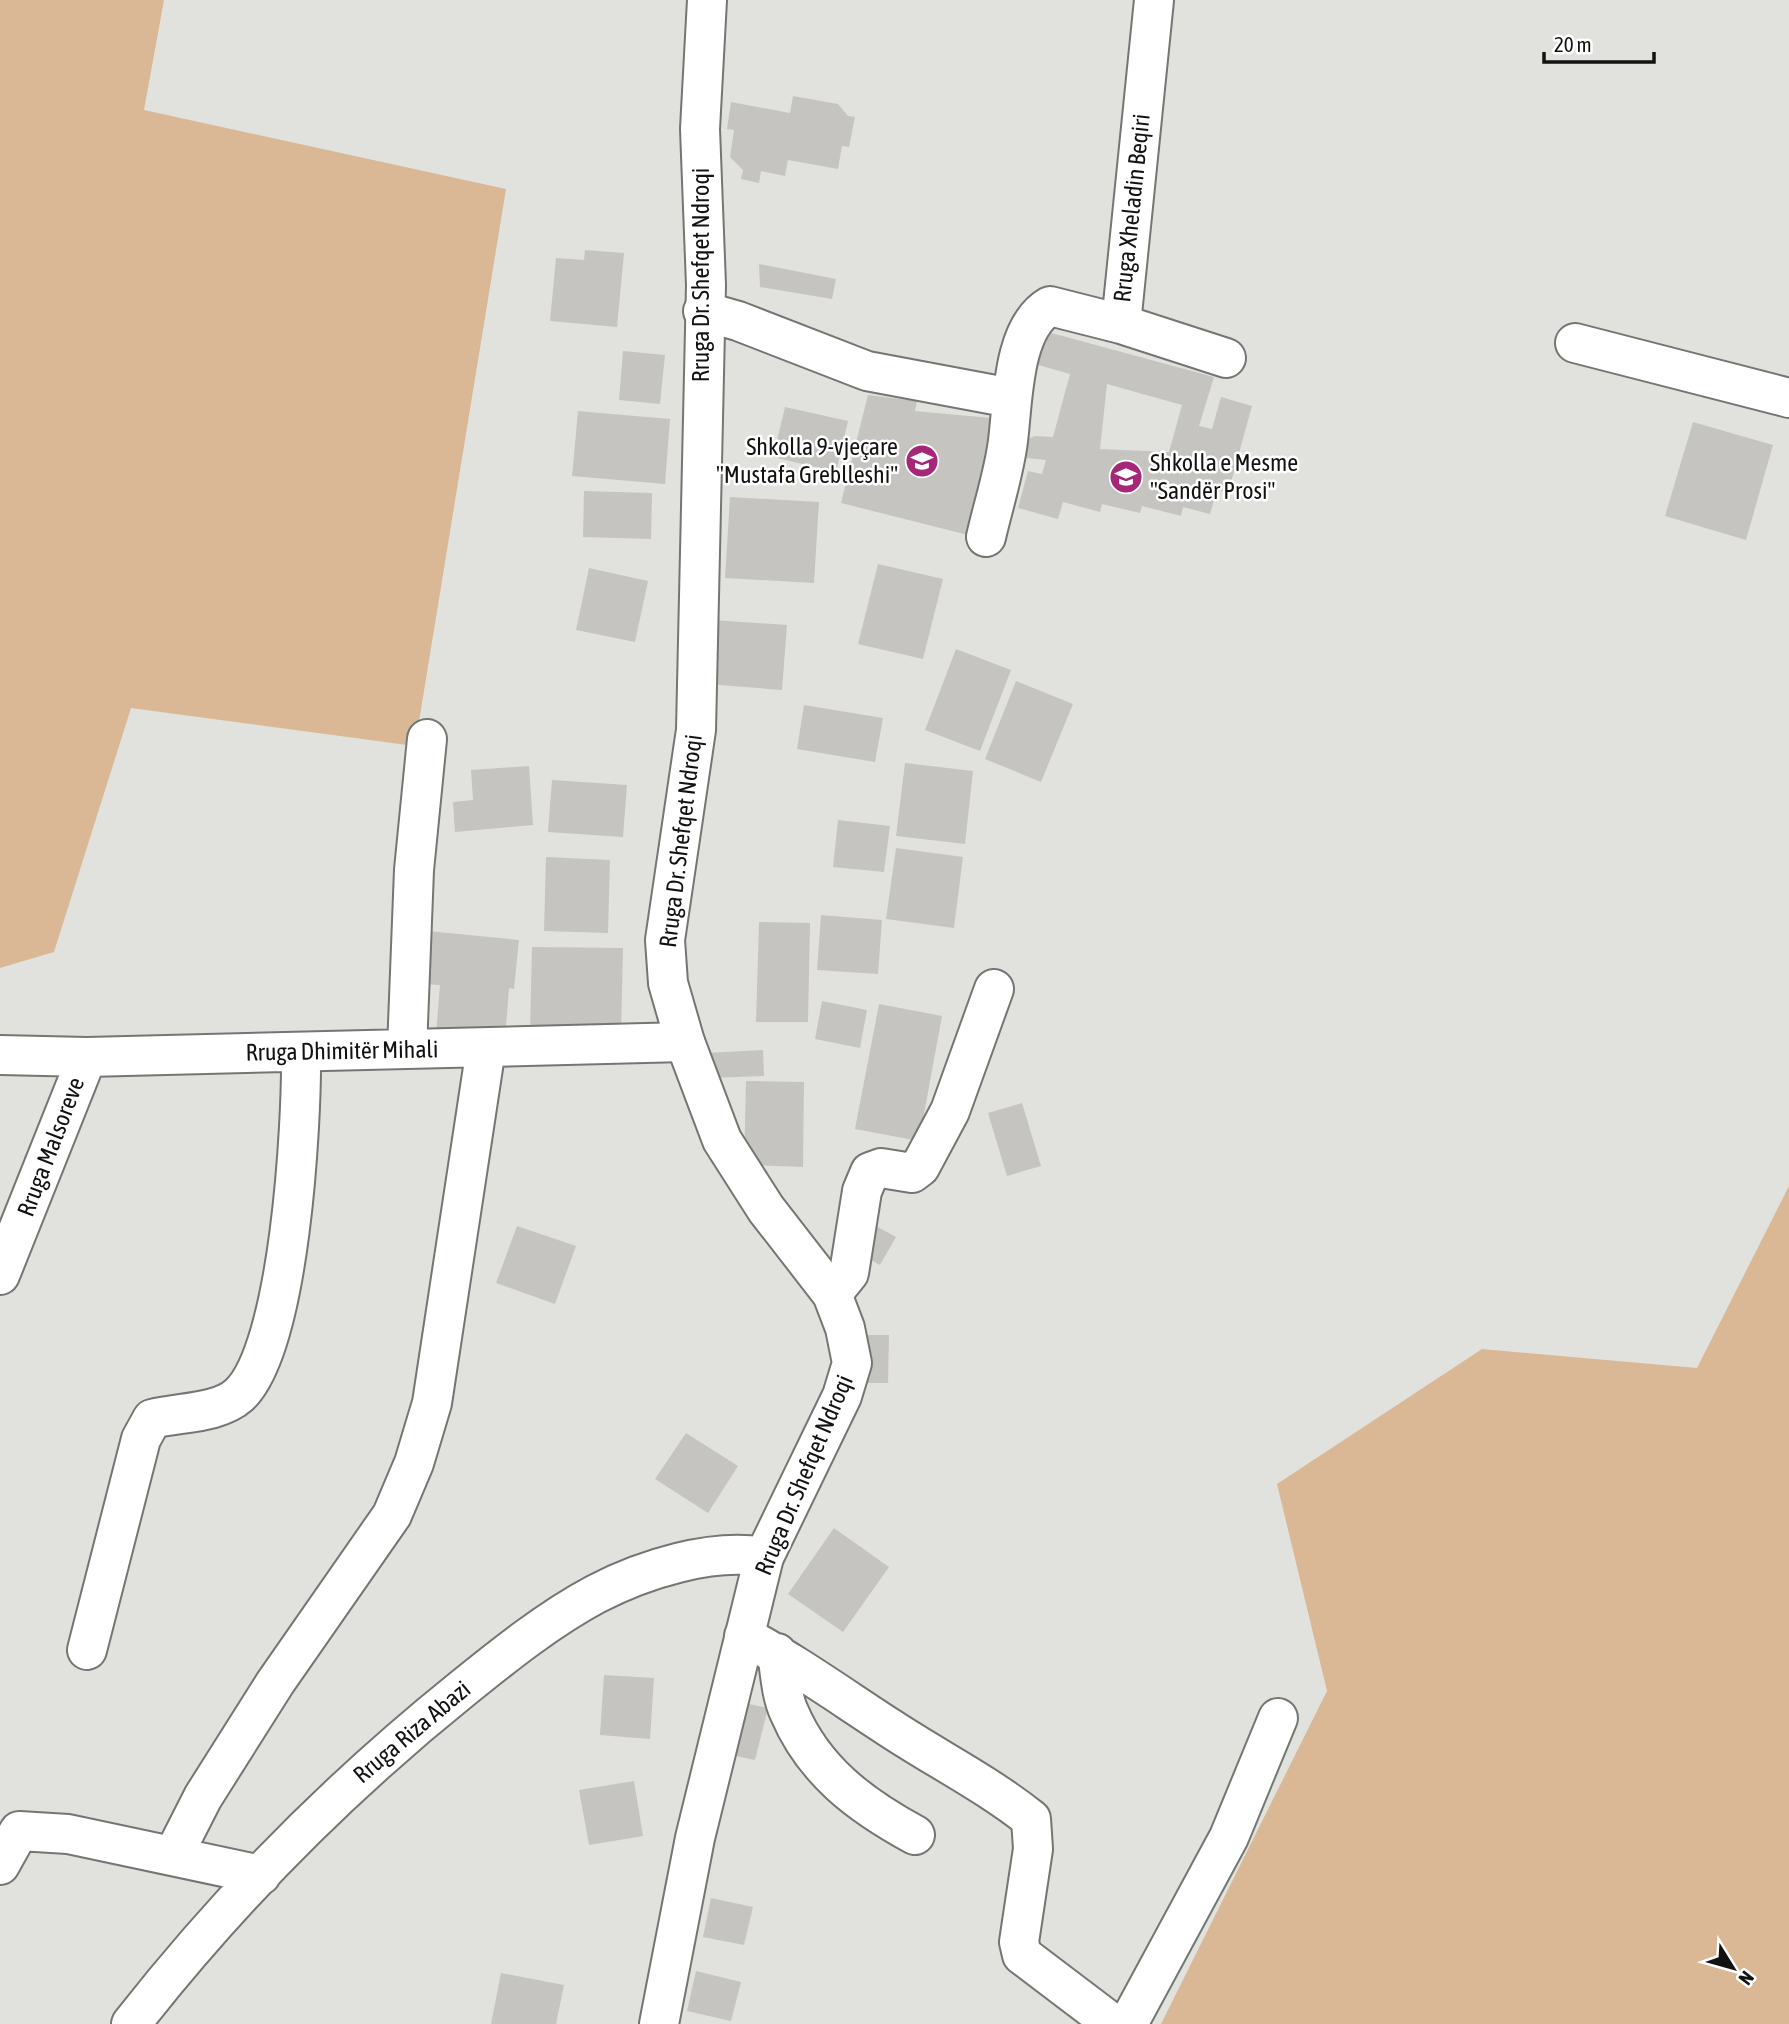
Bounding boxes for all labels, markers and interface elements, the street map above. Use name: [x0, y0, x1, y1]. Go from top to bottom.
scale bar: [1544, 21, 1654, 65]
text: 20 m: [1554, 32, 1592, 56]
street label: Rruga Xheladin Beqiri: [1108, 112, 1155, 303]
street label: Rruga Dr. Shefqet Ndroqi: [687, 168, 714, 382]
place label: Shkolla 9-vjeçare "Mustafa Greblleshi": [716, 433, 898, 488]
school or university icon: Shkolla 9-vjeçare "Mustafa Greblleshi": [903, 442, 941, 480]
place label: Shkolla e Mesme "Sandër Prosi": [1150, 449, 1298, 504]
school or university icon: Shkolla e Mesme "Sandër Prosi": [1107, 458, 1145, 496]
street label: Rruga Dr. Shefqet Ndroqi: [654, 733, 707, 949]
street label: Rruga Dhimitër Mihali: [245, 1035, 439, 1066]
street label: Rruga Malsoreve: [12, 1074, 89, 1220]
street label: Rruga Dr. Shefqet Ndroqi: [749, 1371, 858, 1579]
street label: Rruga Riza Abazi: [348, 1675, 476, 1788]
north arrow: [1698, 1933, 1768, 2003]
text: N: [1734, 1967, 1759, 1989]

